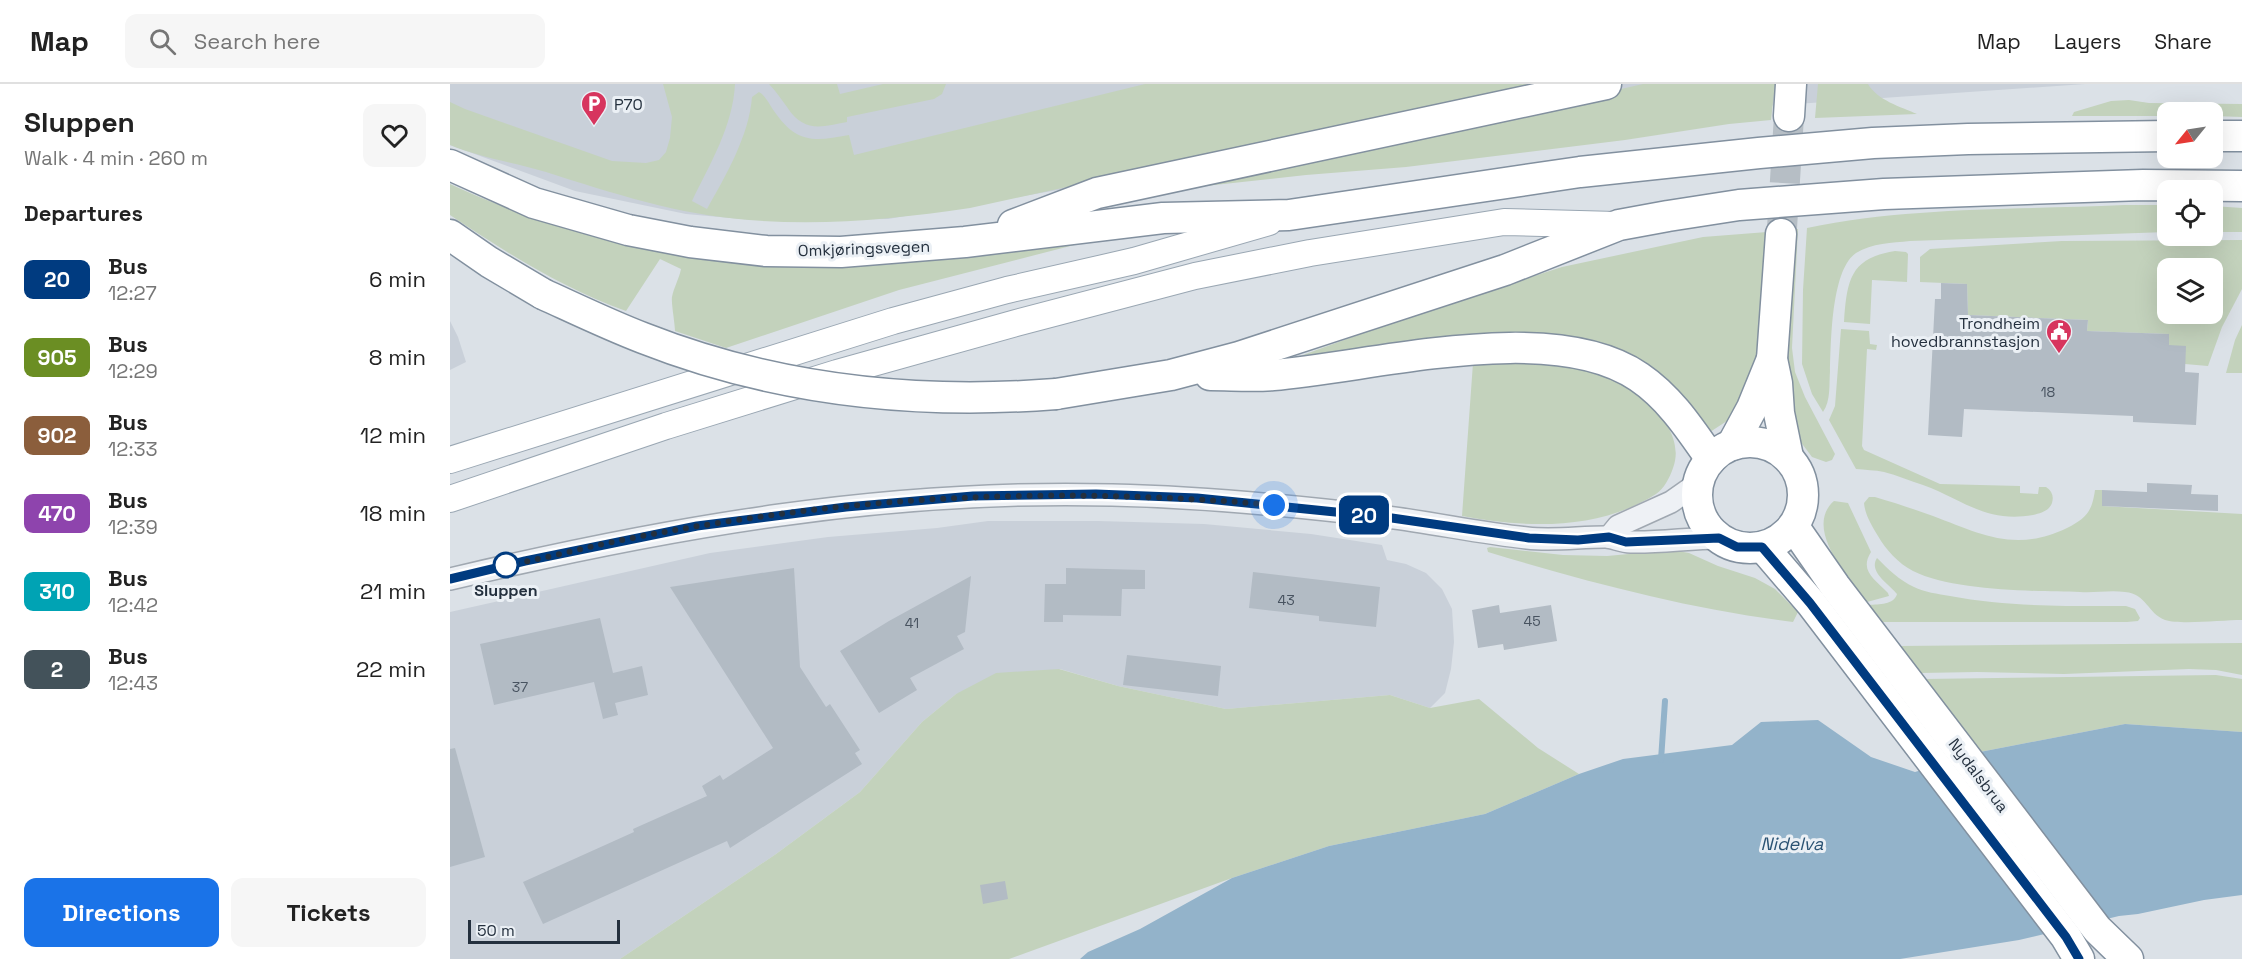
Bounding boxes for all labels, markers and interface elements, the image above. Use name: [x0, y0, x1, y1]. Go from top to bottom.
search box: [125, 14, 545, 68]
text: Map: [30, 23, 89, 59]
icon: search: [146, 25, 179, 58]
text: Search here: [194, 27, 321, 55]
text: Map: [1977, 28, 2021, 55]
text: Layers: [2054, 28, 2121, 55]
text: Share: [2154, 28, 2212, 55]
parking icon: P70: [579, 89, 609, 127]
place label: P70: [614, 94, 643, 115]
north arrow: [2157, 102, 2223, 168]
map controls: [2157, 102, 2223, 324]
text: Sluppen: [24, 104, 135, 140]
button: heart: [363, 104, 426, 167]
text: Walk · 4 min · 260 m: [24, 145, 208, 171]
button: locate: [2157, 180, 2223, 246]
text: Departures: [24, 199, 143, 227]
street label: Omkjøringsvegen: [797, 236, 931, 261]
text: Bus: [108, 252, 148, 280]
button: layers: [2157, 258, 2223, 324]
text: 6 min: [369, 265, 426, 293]
text: 20: [44, 266, 70, 293]
text: 12:27: [108, 280, 157, 306]
place label: Trondheim hovedbrannstasjon: [1891, 313, 2040, 352]
public building icon: Trondheim hovedbrannstasjon: [2044, 317, 2074, 355]
text: Bus: [108, 330, 148, 358]
text: 8 min: [369, 343, 426, 371]
text: 905: [37, 344, 77, 371]
text: 12:29: [108, 358, 158, 384]
house number: 18: [2041, 383, 2056, 401]
text: Bus: [108, 408, 148, 436]
text: 12 min: [360, 421, 426, 449]
text: 902: [37, 422, 77, 449]
text: 12:33: [108, 436, 158, 462]
text: Bus: [108, 486, 148, 514]
your location: [1259, 490, 1289, 520]
line badge: 20: [1337, 496, 1391, 534]
text: 18 min: [360, 499, 426, 527]
text: 470: [38, 500, 76, 527]
text: 20: [1351, 502, 1377, 529]
text: 12:39: [108, 514, 158, 540]
marker: Sluppen: [493, 552, 519, 578]
text: Bus: [108, 564, 148, 592]
text: 21 min: [360, 577, 426, 605]
text: 310: [39, 578, 75, 605]
place label: Sluppen: [474, 580, 538, 601]
house number: 43: [1277, 591, 1295, 609]
text: 12:42: [108, 592, 158, 618]
house number: 45: [1523, 612, 1541, 630]
house number: 41: [905, 614, 919, 632]
text: Bus: [108, 642, 148, 670]
text: 22 min: [356, 655, 426, 683]
text: 2: [51, 656, 63, 683]
text: 12:43: [108, 670, 158, 696]
house number: 37: [512, 678, 528, 696]
street label: Nydalsbrua: [1944, 734, 2013, 817]
water label: Nidelva: [1761, 832, 1824, 855]
button: Directions: [24, 878, 219, 947]
button: Tickets: [231, 878, 426, 947]
scale bar: [468, 917, 620, 944]
text: 50 m: [477, 920, 515, 941]

